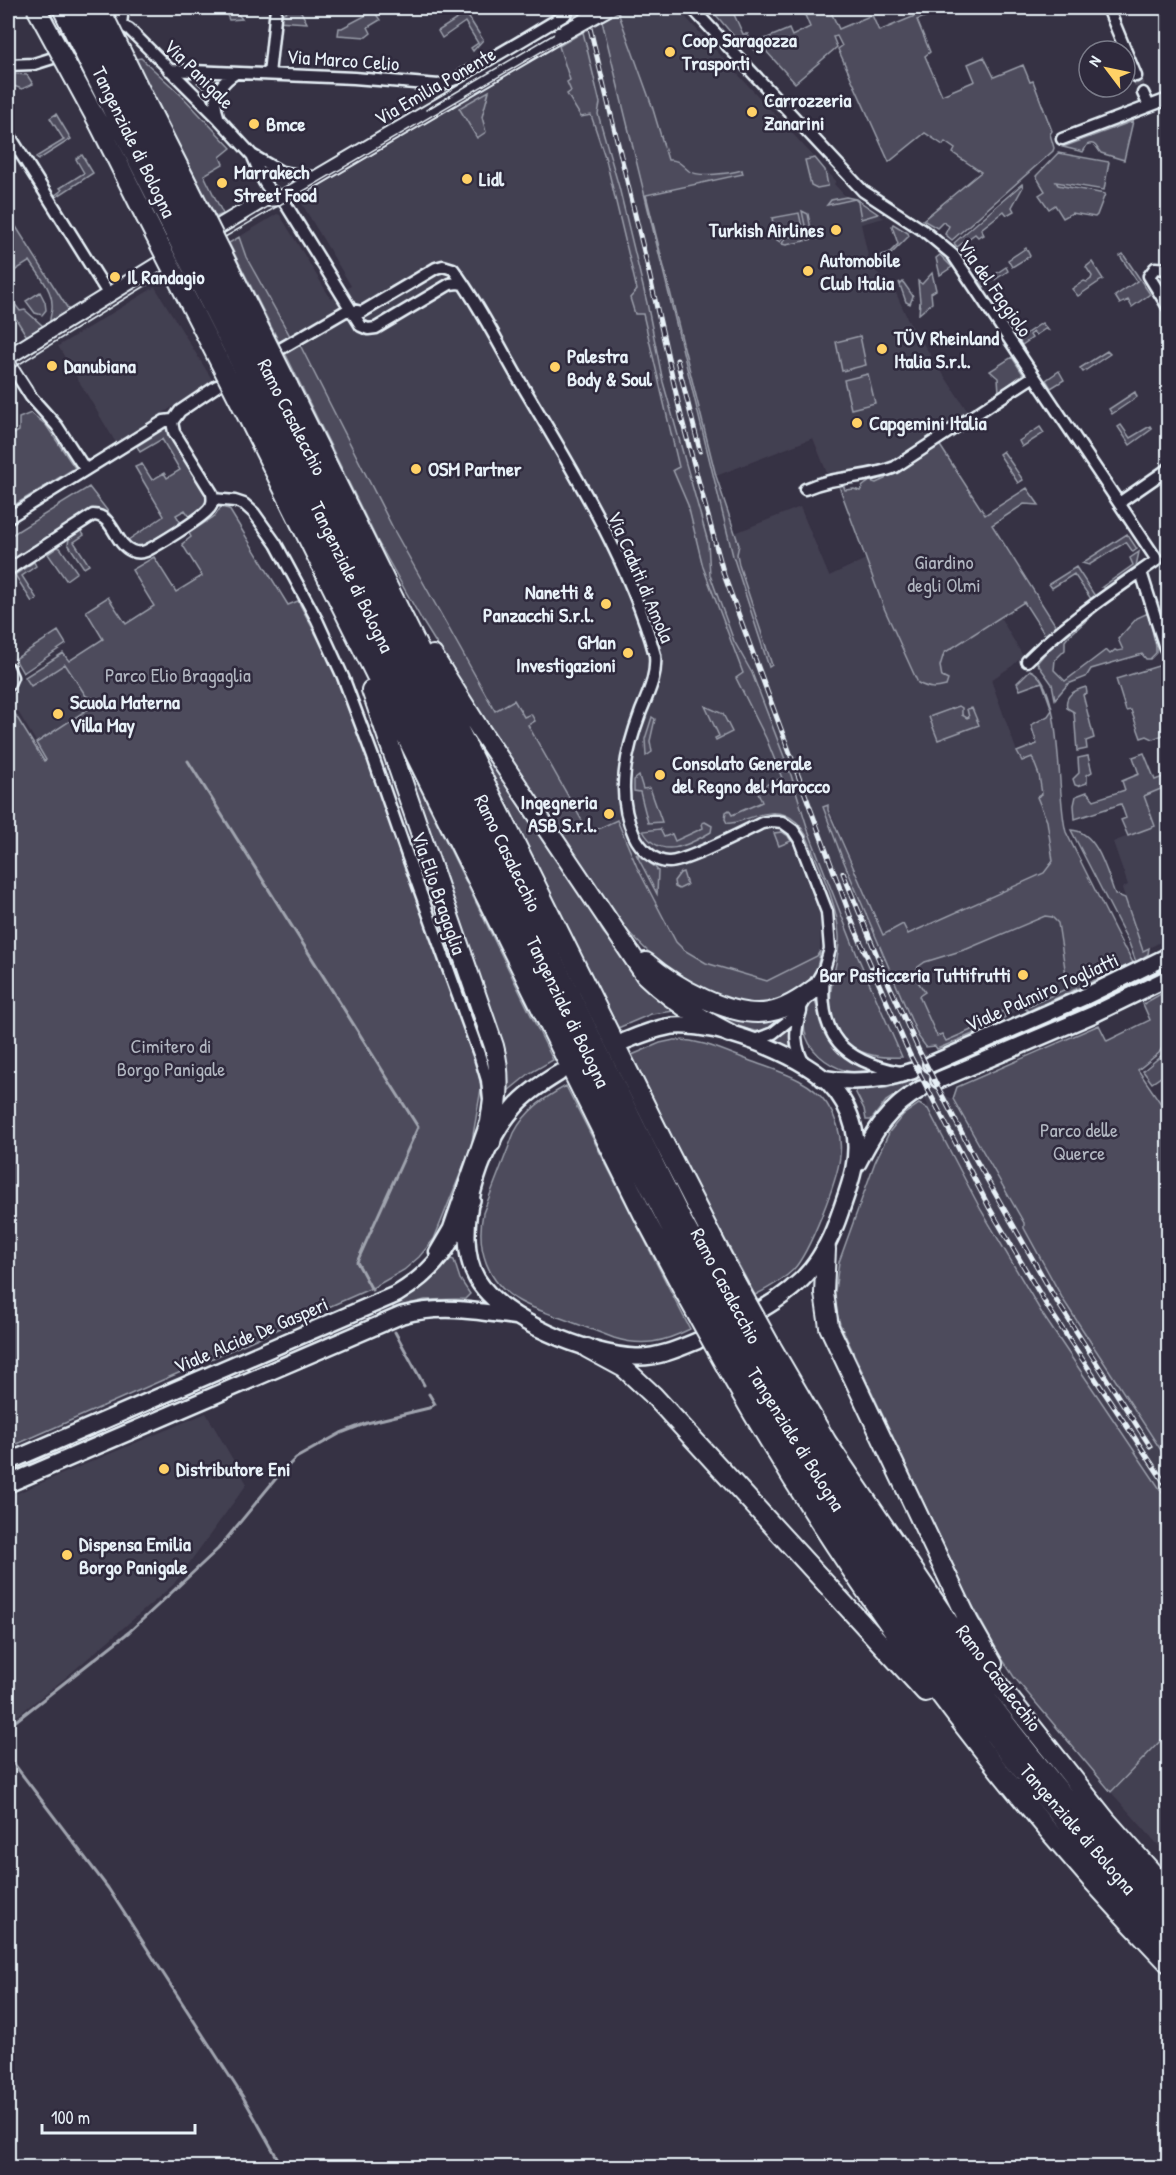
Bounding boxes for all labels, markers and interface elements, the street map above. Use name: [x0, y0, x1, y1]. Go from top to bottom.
place label: Coop Saragozza Trasporti: [681, 26, 797, 77]
street label: Via Panigale: [158, 33, 240, 115]
north arrow: [1077, 39, 1137, 99]
street label: Via Emilia Ponente: [369, 40, 500, 131]
street label: Via Marco Celio: [286, 42, 400, 77]
marker: Coop Saragozza Trasporti: [663, 45, 677, 59]
text: N: [1083, 51, 1106, 70]
street label: Tangenziale di Bologna: [86, 62, 183, 222]
place label: Carrozzeria Zanarini: [764, 86, 852, 136]
marker: Carrozzeria Zanarini: [745, 105, 759, 119]
place label: Bmce: [266, 110, 305, 137]
marker: Bmce: [247, 117, 261, 131]
place label: Marrakech Street Food: [234, 158, 317, 208]
place label: Lidl: [479, 165, 505, 192]
marker: Lidl: [460, 172, 474, 186]
marker: Marrakech Street Food: [215, 176, 229, 190]
place label: Turkish Airlines: [708, 216, 824, 243]
marker: Turkish Airlines: [829, 223, 843, 237]
street label: Via del Faggiolo: [952, 234, 1039, 342]
place label: Automobile Club Italia: [820, 246, 900, 296]
place label: Il Randagio: [127, 263, 205, 291]
marker: Automobile Club Italia: [801, 264, 815, 278]
marker: Il Randagio: [108, 270, 122, 284]
place label: TÜV Rheinland Italia S.r.l.: [893, 324, 999, 374]
place label: Palestra Body & Soul: [567, 342, 652, 393]
marker: TÜV Rheinland Italia S.r.l.: [875, 342, 889, 356]
place label: Danubiana: [64, 352, 136, 379]
street label: Ramo Casalecchio: [252, 354, 333, 480]
marker: Danubiana: [45, 359, 59, 373]
marker: Palestra Body & Soul: [548, 360, 562, 374]
place label: Capgemini Italia: [869, 409, 987, 437]
marker: Capgemini Italia: [850, 416, 864, 430]
place label: OSM Partner: [428, 455, 522, 482]
marker: OSM Partner: [409, 462, 423, 476]
street label: Tangenziale di Bologna: [304, 497, 401, 657]
street label: Via Caduti di Amola: [602, 507, 681, 647]
park label: Giardino degli Olmi: [907, 548, 981, 598]
place label: Nanetti & Panzacchi S.r.l.: [483, 578, 594, 628]
marker: Nanetti & Panzacchi S.r.l.: [599, 597, 613, 611]
place label: GMan Investigazioni: [516, 628, 616, 679]
marker: GMan Investigazioni: [621, 646, 635, 660]
park label: Parco Elio Bragaglia: [105, 661, 251, 688]
place label: Scuola Materna Villa May: [70, 688, 180, 739]
marker: Scuola Materna Villa May: [51, 707, 65, 721]
place label: Consolato Generale del Regno del Marocco: [672, 749, 830, 800]
marker: Consolato Generale del Regno del Marocco: [653, 768, 667, 782]
place label: Ingegneria ASB S.r.l.: [520, 788, 597, 838]
street label: Ramo Casalecchio: [468, 790, 548, 916]
marker: Ingegneria ASB S.r.l.: [602, 807, 616, 821]
street label: Via Elio Bragaglia: [406, 828, 473, 958]
street label: Tangenziale di Bologna: [520, 932, 617, 1092]
street label: Viale Palmiro Togliatti: [961, 946, 1123, 1037]
place label: Bar Pasticceria Tuttifrutti: [819, 961, 1011, 988]
marker: Bar Pasticceria Tuttifrutti: [1016, 968, 1030, 982]
park label: Cimitero di Borgo Panigale: [117, 1032, 225, 1082]
park label: Parco delle Querce: [1040, 1116, 1118, 1166]
street label: Ramo Casalecchio: [685, 1223, 768, 1348]
street label: Viale Alcide De Gasperi: [170, 1290, 332, 1379]
street label: Tangenziale di Bologna: [741, 1362, 852, 1516]
place label: Distributore Eni: [176, 1455, 291, 1482]
marker: Distributore Eni: [157, 1462, 171, 1476]
place label: Dispensa Emilia Borgo Panigale: [79, 1530, 191, 1581]
marker: Dispensa Emilia Borgo Panigale: [60, 1548, 74, 1562]
street label: Ramo Casalecchio: [950, 1619, 1048, 1737]
street label: Tangenziale di Bologna: [1014, 1757, 1143, 1900]
scale bar: [42, 2097, 195, 2135]
text: 100 m: [51, 2105, 90, 2130]

